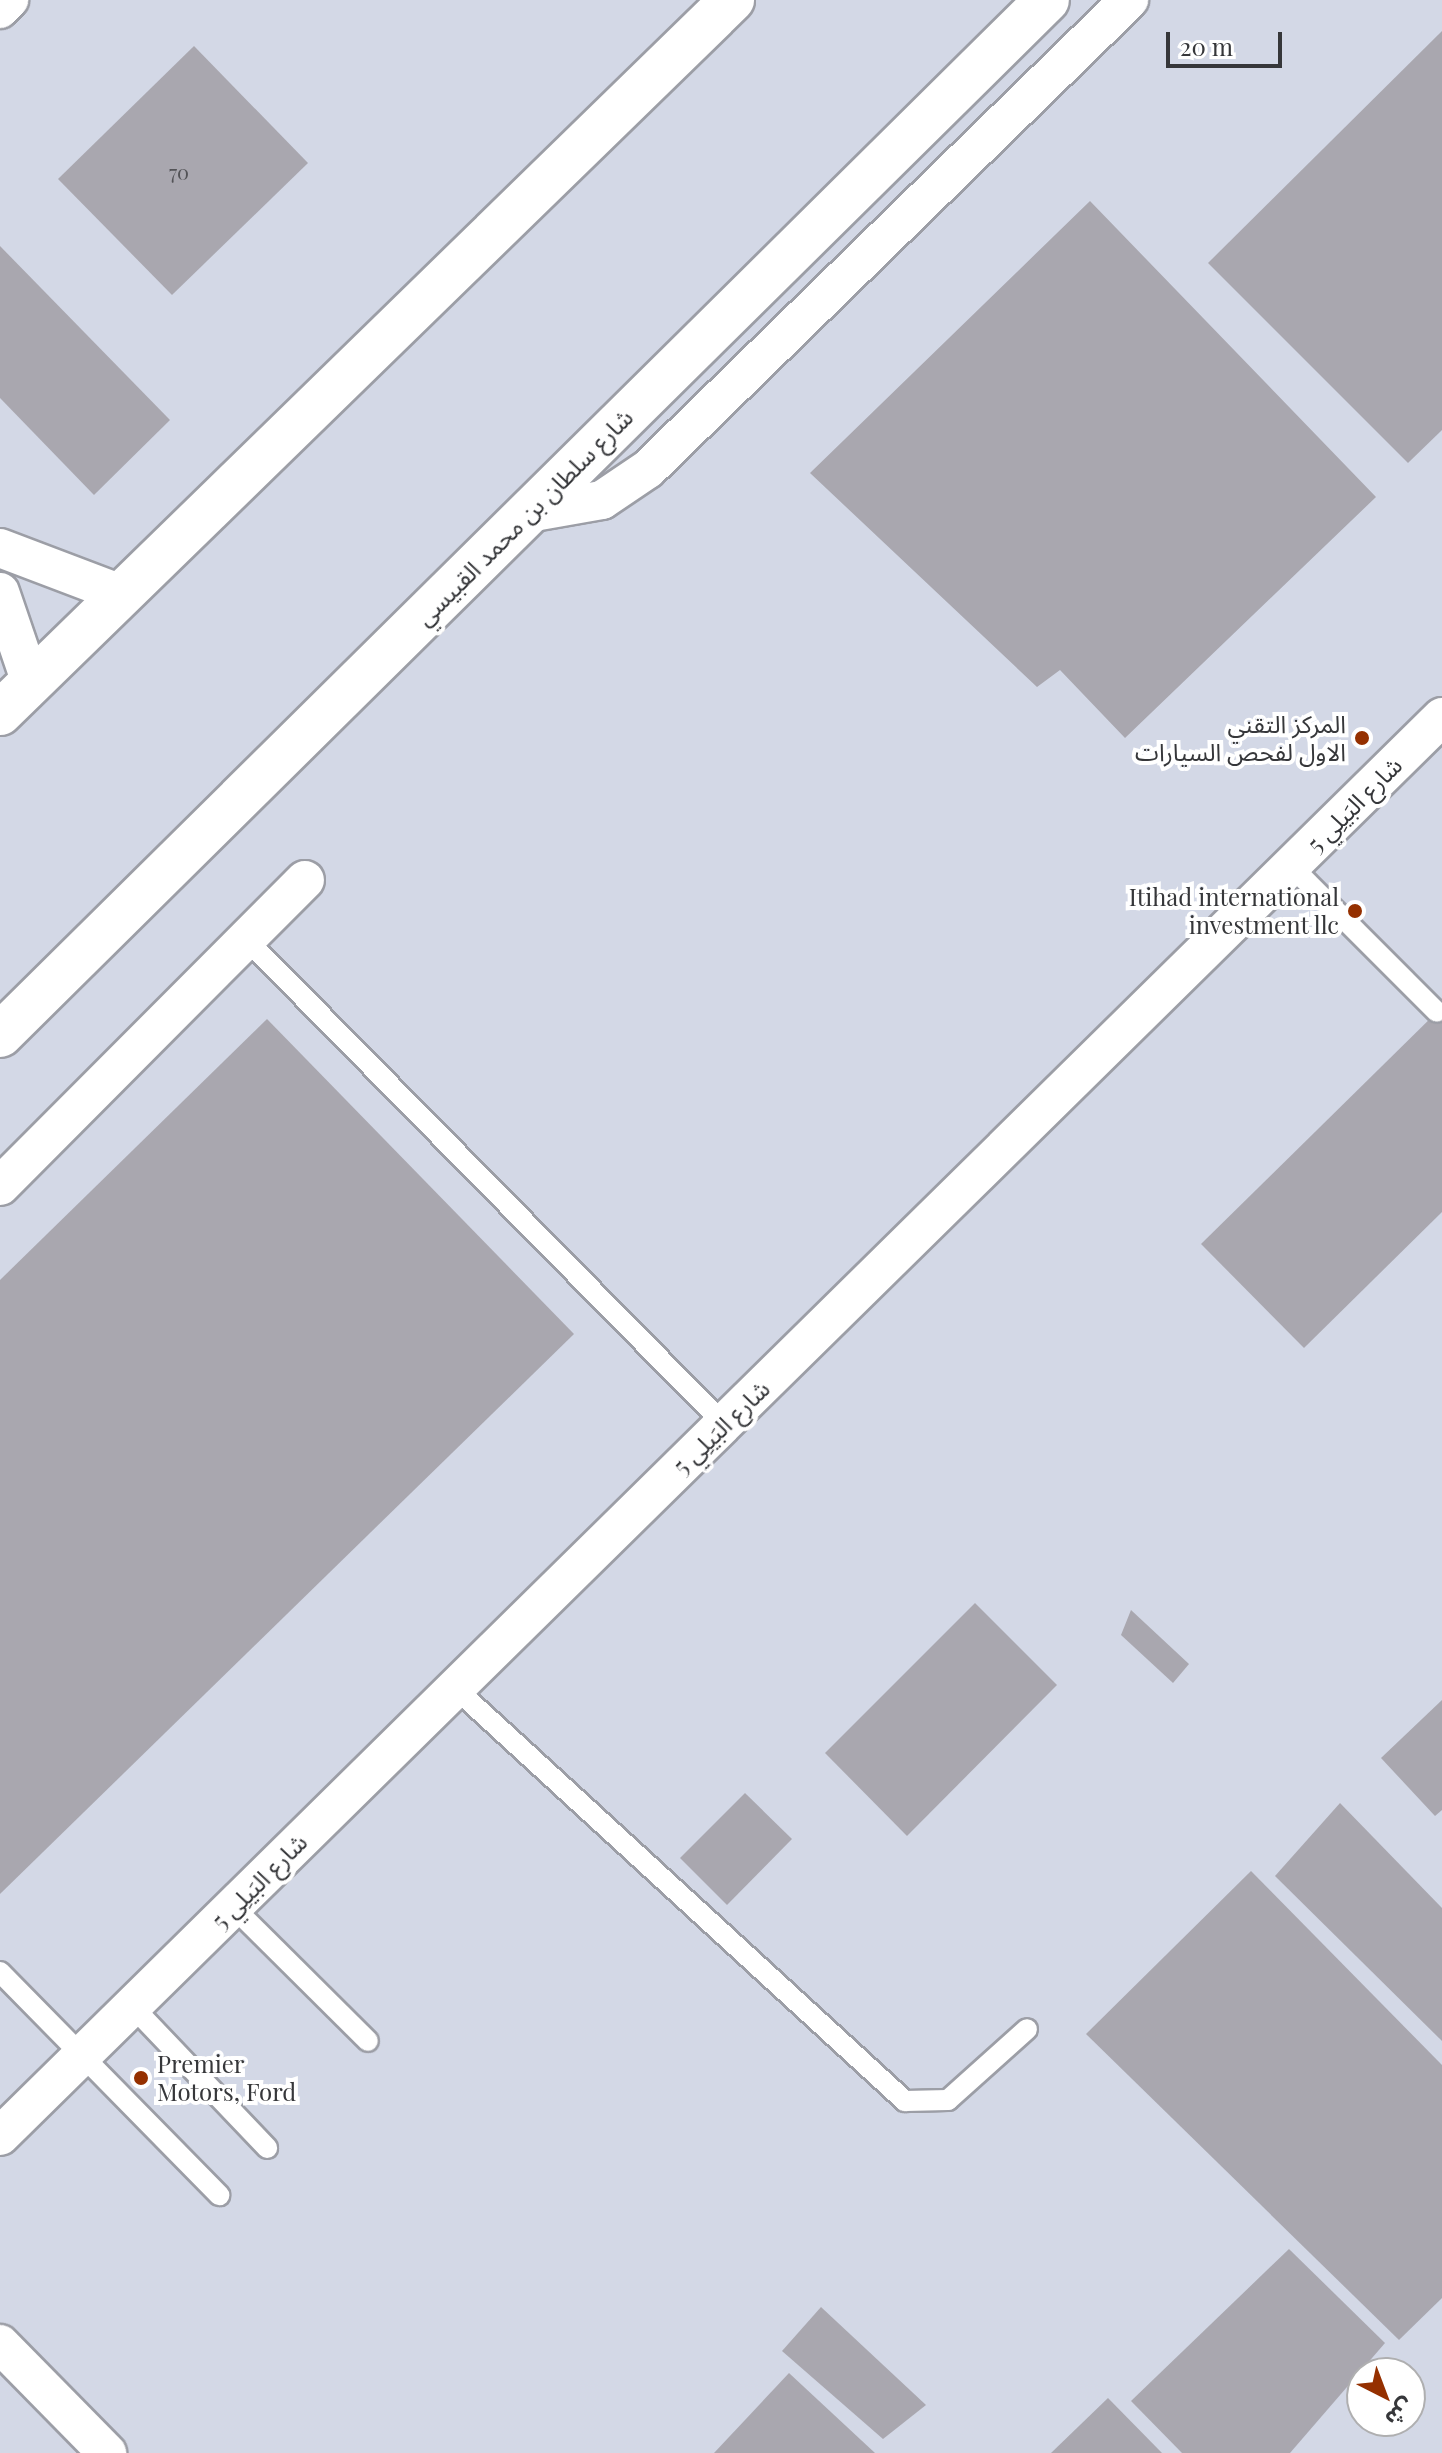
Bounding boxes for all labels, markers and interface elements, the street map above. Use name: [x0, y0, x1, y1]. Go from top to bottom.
scale bar: [1170, 16, 1286, 66]
text: 20 m: [1180, 30, 1233, 62]
house number: 70: [169, 159, 189, 183]
street label: شارع سلطان بن محمد القبيسي: [410, 403, 638, 631]
place label: المركز التقني الاول لفحص السيارات: [1135, 710, 1346, 766]
marker: المركز التقني الاول لفحص السيارات: [1353, 729, 1371, 747]
street label: شارع البَيلِي 5: [1300, 750, 1408, 858]
place label: Itihad international investment llc: [1129, 883, 1339, 939]
marker: Itihad international investment llc: [1346, 902, 1364, 920]
street label: شارع البَيلِي 5: [667, 1374, 775, 1480]
street label: شارع البَيلِي 5: [205, 1827, 313, 1935]
place label: Premier Motors, Ford: [157, 2050, 296, 2106]
marker: Premier Motors, Ford: [132, 2069, 150, 2087]
north arrow: [1346, 2357, 1426, 2437]
text: ش: [1379, 2392, 1422, 2435]

